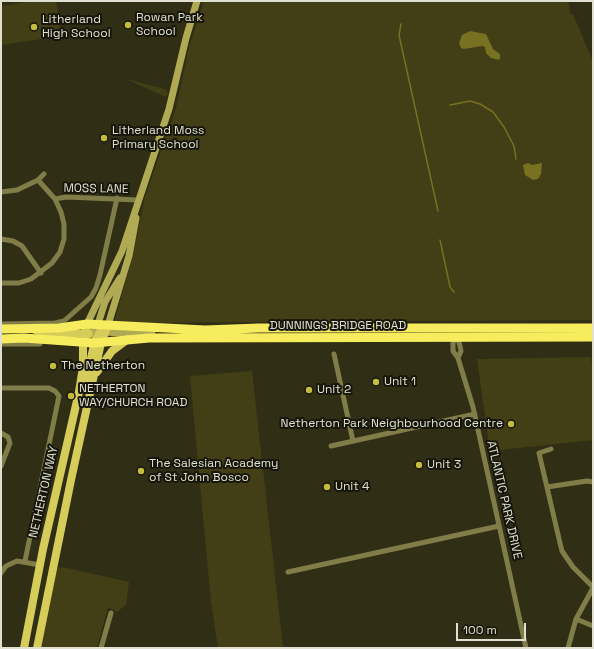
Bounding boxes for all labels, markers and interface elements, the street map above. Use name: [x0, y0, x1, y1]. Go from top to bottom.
place label: Rowan Park School: [136, 11, 203, 39]
place label: Litherland High School: [42, 13, 111, 41]
marker: Rowan Park School: [123, 20, 133, 30]
marker: Litherland High School: [29, 22, 39, 32]
place label: Litherland Moss Primary School: [112, 124, 204, 152]
marker: Litherland Moss Primary School: [99, 133, 109, 143]
street label: MOSS LANE: [63, 181, 129, 197]
street label: DUNNINGS BRIDGE ROAD: [270, 319, 406, 333]
place label: The Netherton: [61, 359, 145, 373]
marker: The Netherton: [48, 361, 58, 371]
place label: Unit 1: [384, 375, 416, 389]
marker: Unit 1: [371, 377, 381, 387]
place label: NETHERTON WAY/CHURCH ROAD: [79, 382, 187, 410]
place label: Unit 2: [317, 383, 351, 397]
marker: Unit 2: [304, 385, 314, 395]
marker: NETHERTON WAY/CHURCH ROAD: [66, 391, 76, 401]
place label: Netherton Park Neighbourhood Centre: [280, 417, 503, 431]
marker: Netherton Park Neighbourhood Centre: [506, 419, 516, 429]
street label: ATLANTIC PARK DRIVE: [483, 439, 525, 561]
street label: NETHERTON WAY: [26, 445, 62, 539]
place label: The Salesian Academy of St John Bosco: [149, 457, 278, 485]
place label: Unit 3: [427, 458, 461, 472]
marker: Unit 3: [414, 460, 424, 470]
marker: The Salesian Academy of St John Bosco: [136, 466, 146, 476]
place label: Unit 4: [335, 480, 369, 494]
marker: Unit 4: [322, 482, 332, 492]
scale bar: [458, 615, 528, 641]
text: 100 m: [463, 622, 497, 638]

